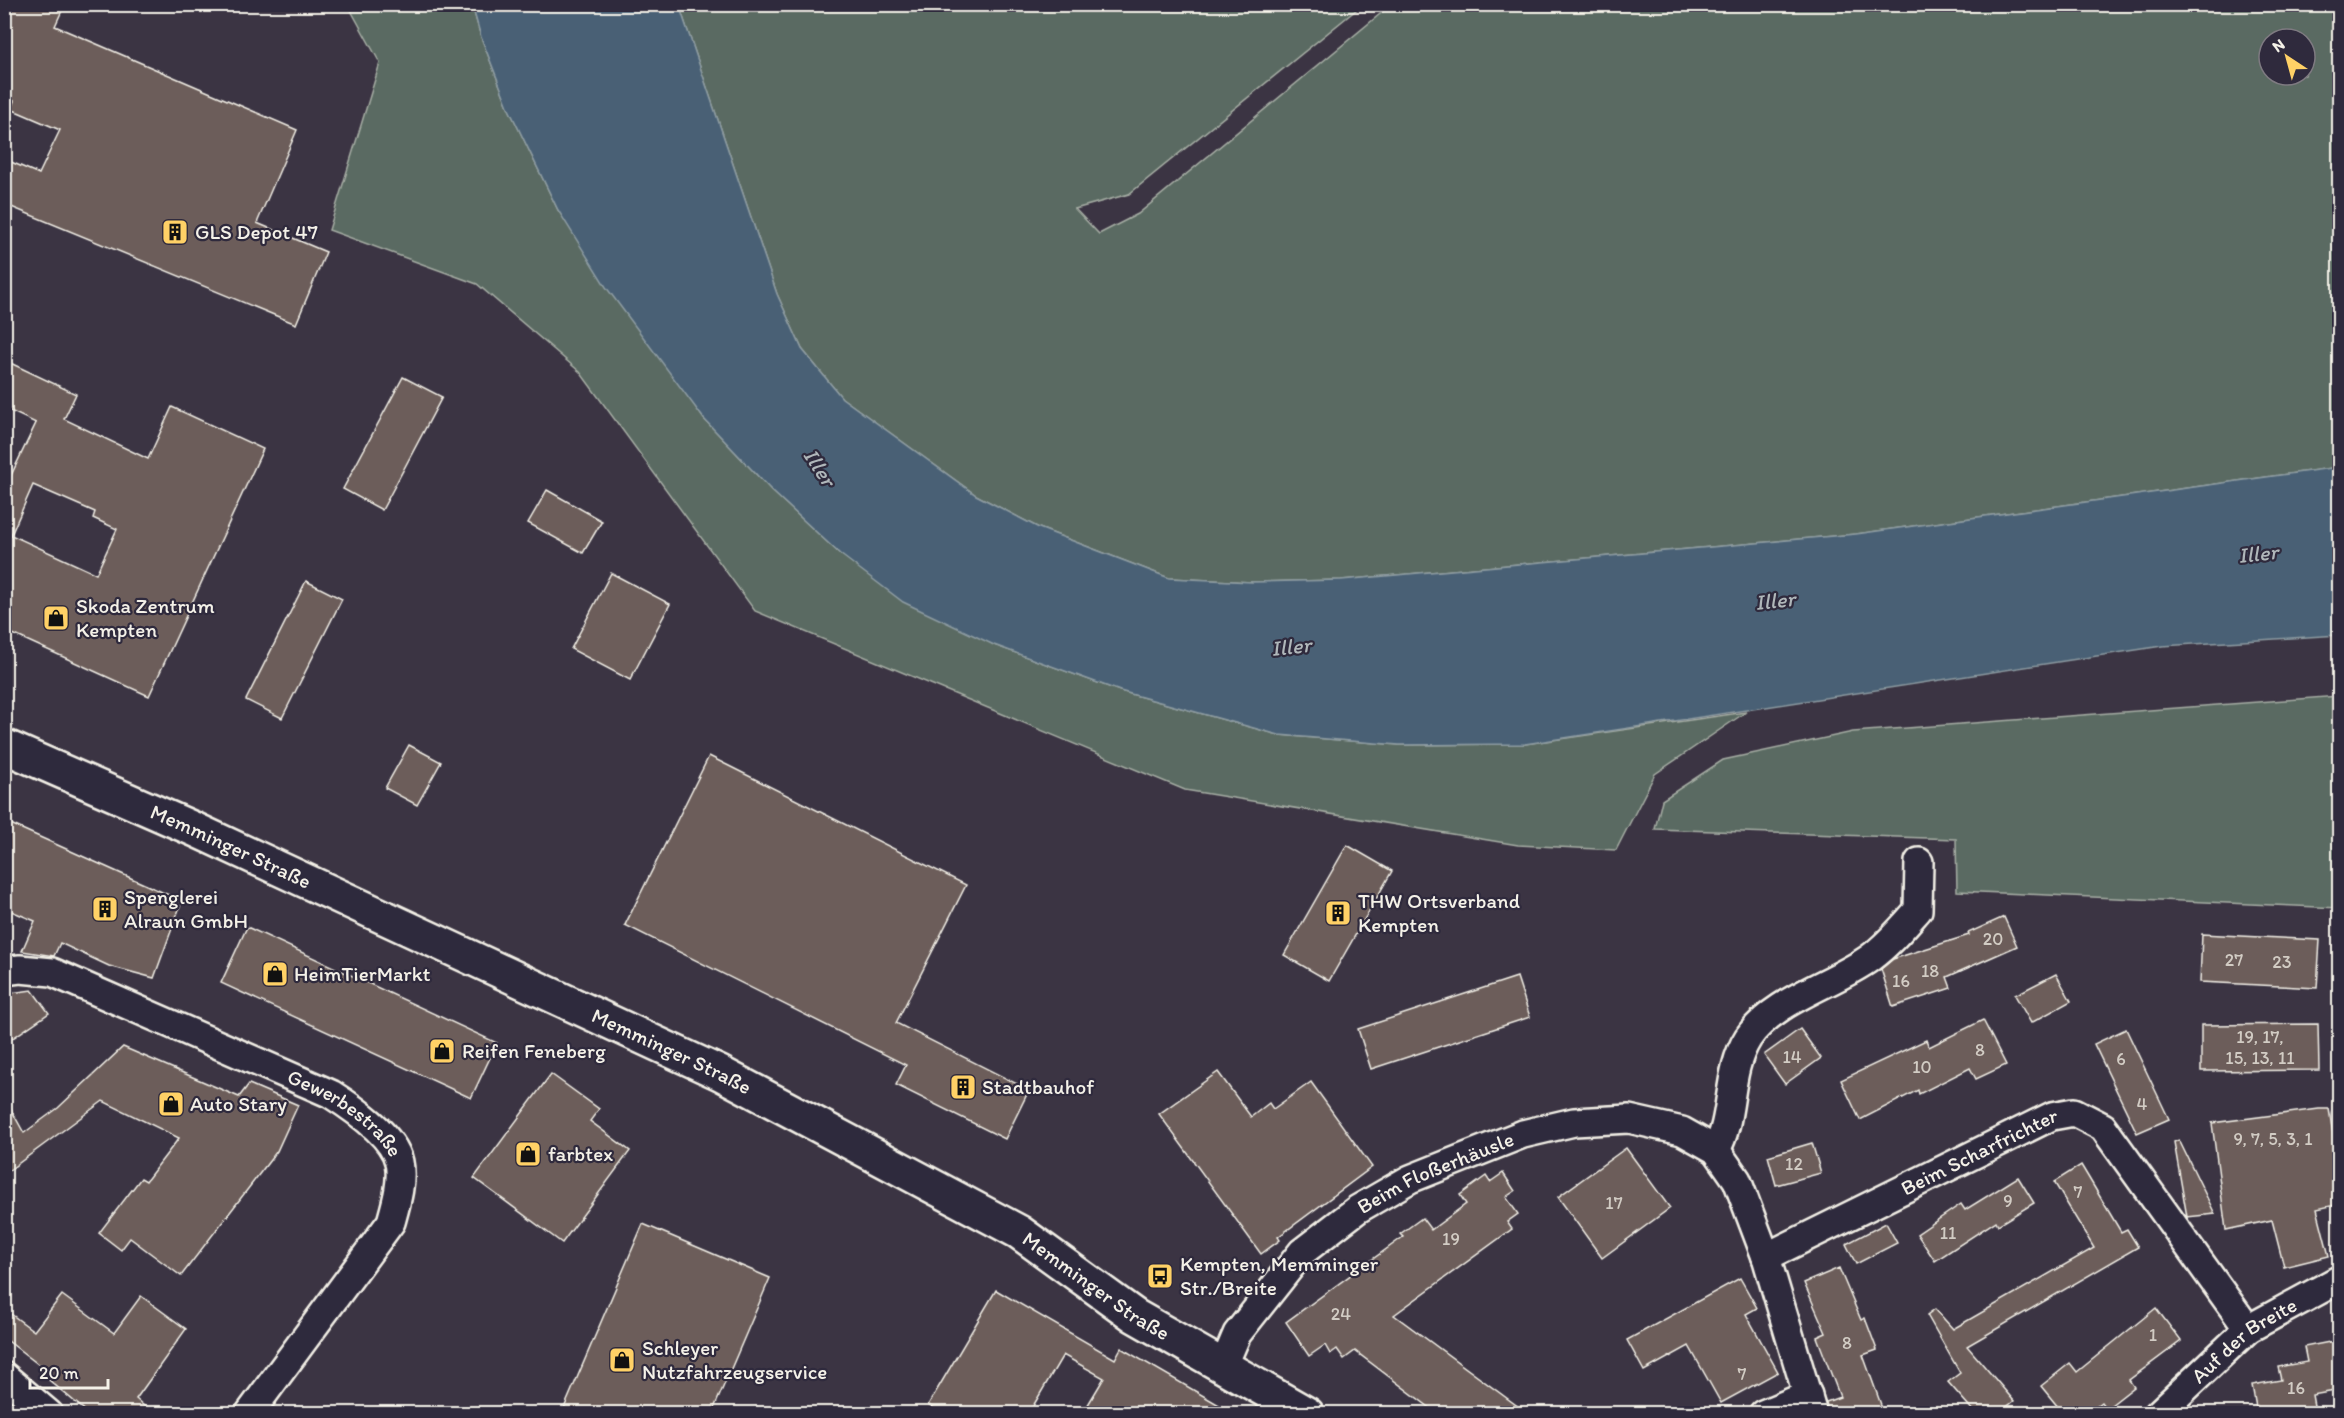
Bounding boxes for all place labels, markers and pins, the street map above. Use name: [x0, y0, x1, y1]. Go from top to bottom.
building icon: GLS Depot 47: [160, 217, 190, 247]
place label: GLS Depot 47: [195, 219, 318, 244]
place label: Skoda Zentrum Kempten: [76, 593, 215, 642]
shop icon: Skoda Zentrum Kempten: [41, 603, 71, 633]
place label: Spenglerei Alraun GmbH: [124, 884, 248, 933]
place label: THW Ortsverband Kempten: [1358, 888, 1520, 937]
building icon: Spenglerei Alraun GmbH: [90, 894, 120, 924]
building icon: THW Ortsverband Kempten: [1323, 898, 1353, 928]
shop icon: HeimTierMarkt: [260, 959, 290, 989]
place label: HeimTierMarkt: [294, 961, 431, 986]
shop icon: Reifen Feneberg: [427, 1036, 457, 1066]
place label: Reifen Feneberg: [462, 1038, 606, 1063]
building icon: Stadtbauhof: [948, 1072, 978, 1102]
place label: Stadtbauhof: [982, 1074, 1094, 1099]
shop icon: Auto Stary: [156, 1089, 186, 1119]
place label: Auto Stary: [190, 1091, 287, 1116]
shop icon: farbtex: [513, 1139, 543, 1169]
place label: farbtex: [548, 1141, 613, 1166]
place label: Kempten, Memminger Str./Breite: [1180, 1251, 1379, 1300]
bus stop icon: Kempten, Memminger Str./Breite: [1145, 1261, 1175, 1291]
place label: Schleyer Nutzfahrzeugservice: [642, 1335, 827, 1384]
shop icon: Schleyer Nutzfahrzeugservice: [607, 1345, 637, 1375]

